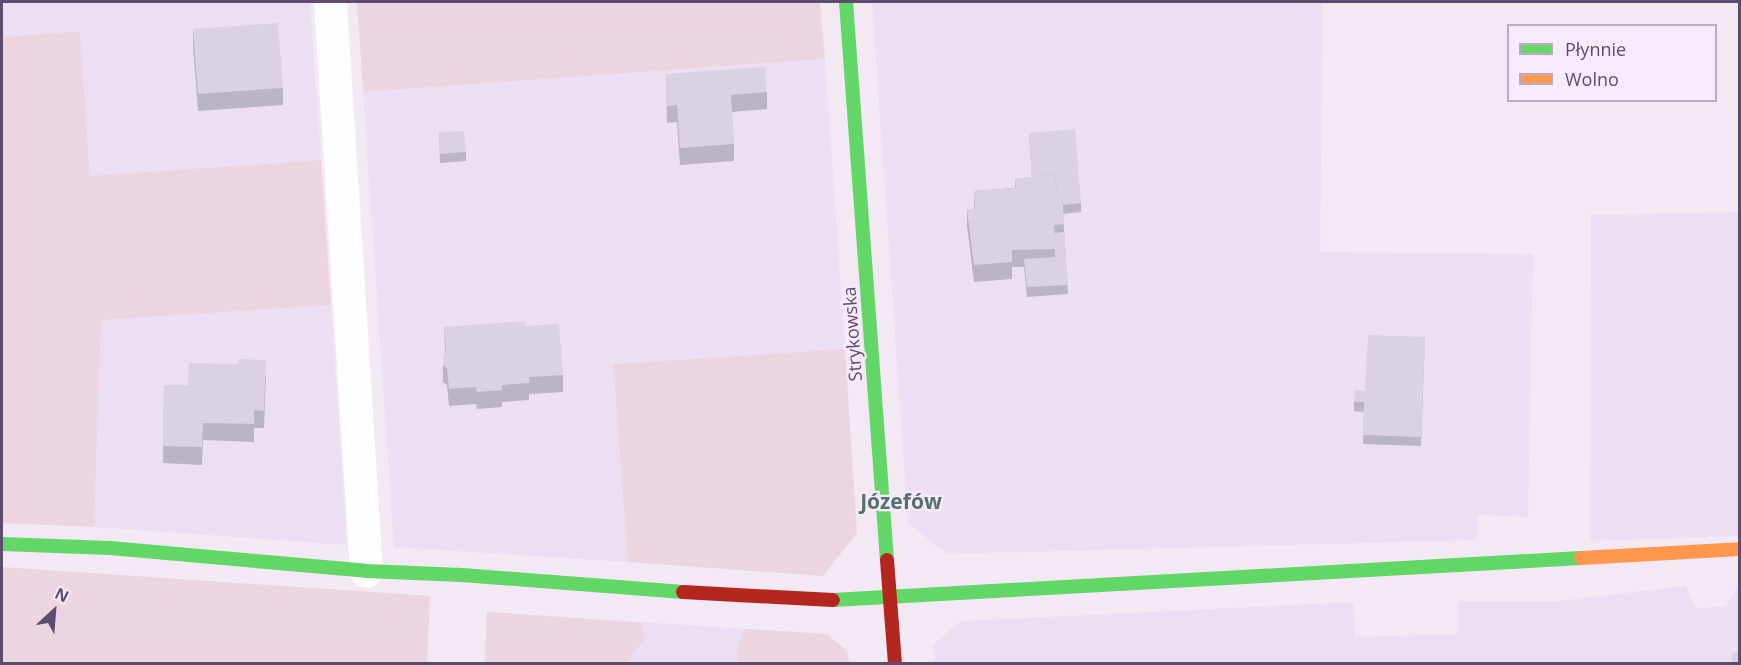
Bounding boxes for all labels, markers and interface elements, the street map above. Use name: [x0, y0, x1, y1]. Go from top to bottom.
legend: [1507, 24, 1717, 102]
text: Płynnie: [1565, 37, 1626, 61]
text: Wolno: [1565, 67, 1619, 91]
street label: Strykowska: [838, 286, 866, 382]
district label: Józefów: [860, 488, 942, 514]
north arrow: [24, 581, 84, 641]
text: N: [51, 582, 73, 608]

